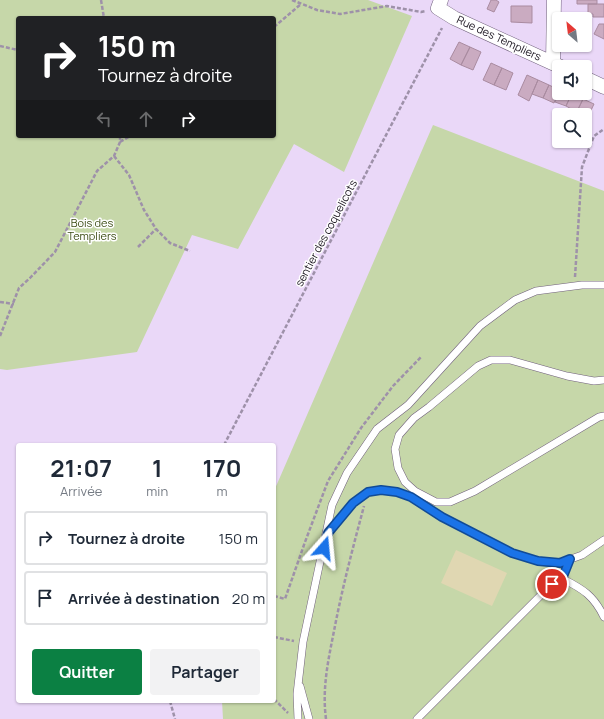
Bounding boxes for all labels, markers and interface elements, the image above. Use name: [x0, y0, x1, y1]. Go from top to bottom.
street label: Rue des Templiers: [454, 11, 544, 64]
north arrow: [552, 12, 592, 52]
map controls: [552, 12, 592, 148]
text: 150 m: [98, 27, 176, 65]
icon: right: [32, 32, 84, 84]
button: sound: [552, 60, 592, 100]
text: Tournez à droite: [98, 63, 232, 87]
icon: left: [93, 108, 115, 130]
icon: ahead: [135, 108, 157, 130]
icon: right: [177, 108, 199, 130]
button: search: [552, 108, 592, 148]
street label: sentier des coquelicots: [291, 177, 360, 289]
park label: Bois des Templiers: [68, 215, 117, 243]
text: 21:07: [50, 451, 112, 484]
text: 1: [152, 451, 163, 484]
text: 170: [203, 451, 242, 484]
text: Arrivée: [60, 482, 102, 500]
text: min: [146, 482, 168, 500]
text: m: [217, 482, 228, 500]
icon: right: [34, 527, 56, 549]
position arrow: [303, 527, 345, 569]
text: Tournez à droite: [68, 528, 185, 549]
text: 150 m: [219, 528, 258, 549]
pin: [535, 567, 569, 601]
icon: arrive: [541, 573, 563, 595]
icon: arrive: [34, 587, 56, 609]
text: Arrivée à destination: [68, 588, 220, 609]
text: 20 m: [232, 588, 265, 609]
button: Quitter: [32, 649, 142, 695]
button: Partager: [150, 649, 260, 695]

